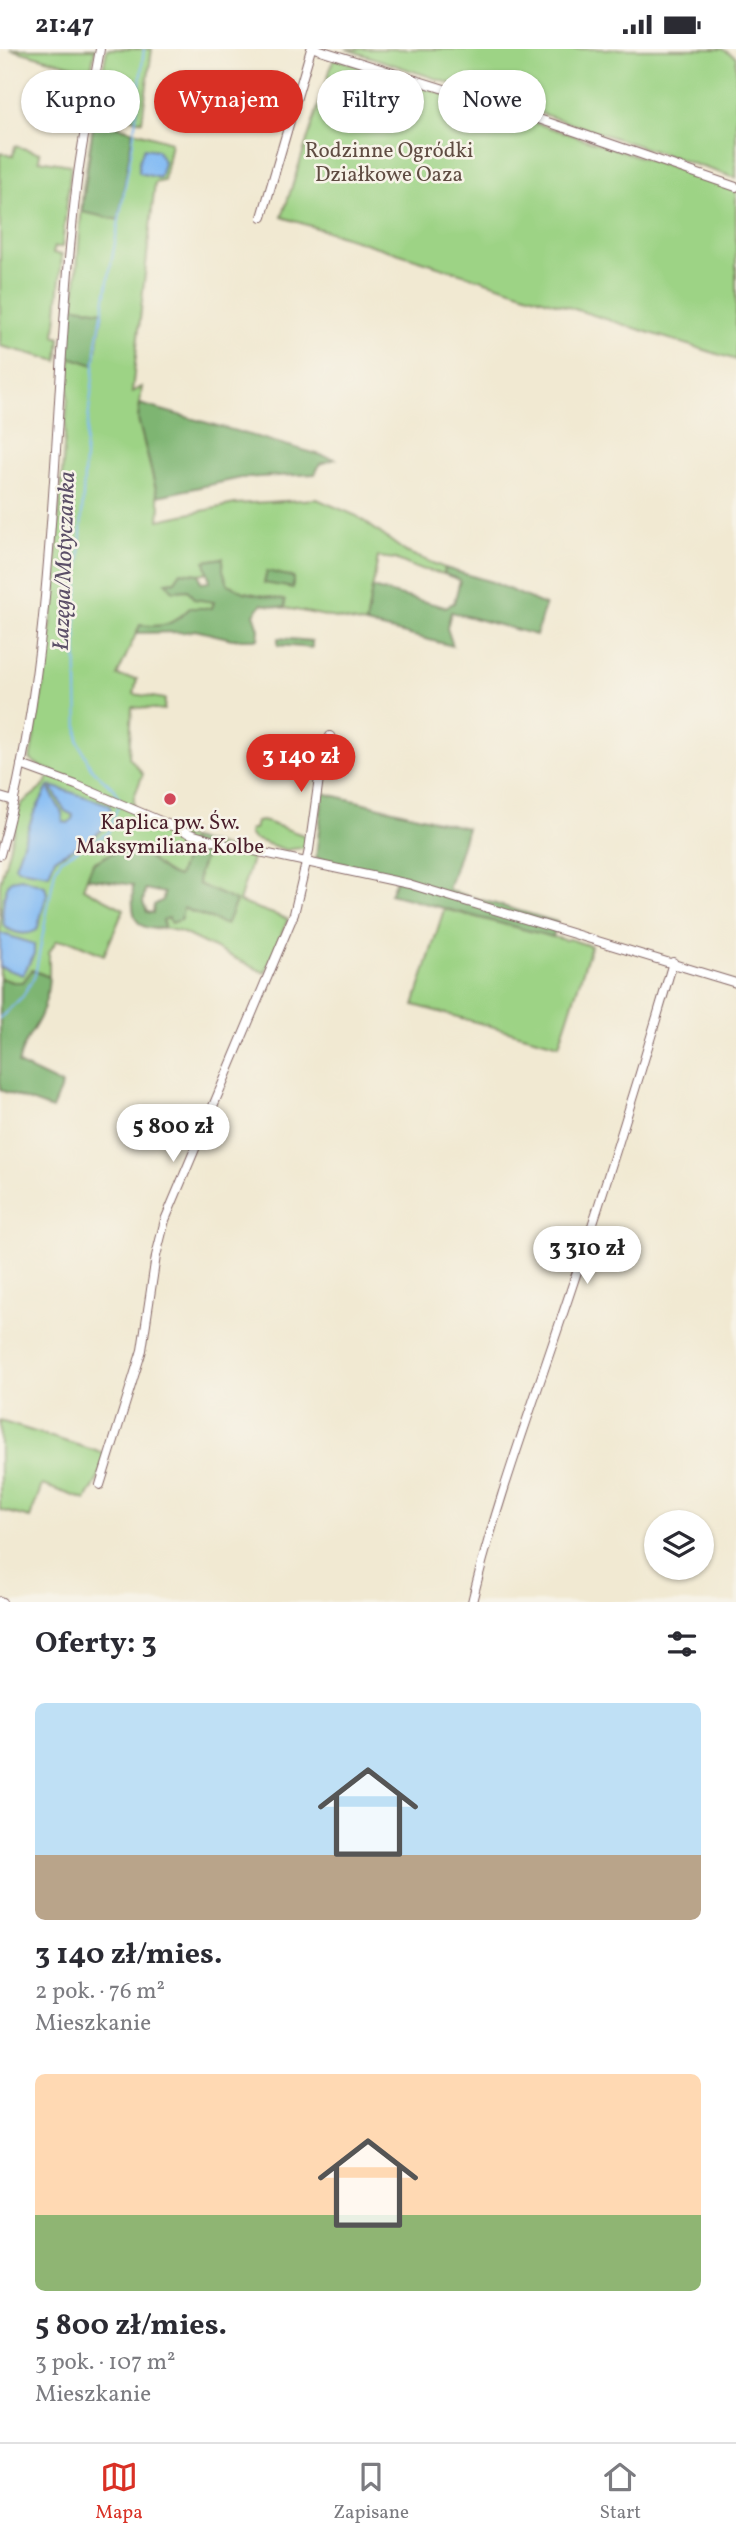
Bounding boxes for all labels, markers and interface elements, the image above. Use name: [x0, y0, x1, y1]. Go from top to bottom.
text: 21:47: [35, 7, 94, 43]
chip: Kupno: [21, 70, 140, 133]
chip: Wynajem: [154, 70, 303, 133]
chip: Filtry: [317, 70, 424, 133]
chip: Nowe: [438, 70, 546, 133]
park label: Rodzinne Ogródki Działkowe Oaza: [305, 137, 473, 190]
water label: Łazęga/Motyczanka: [46, 471, 84, 651]
pin: 3 140 zł: [229, 735, 373, 794]
text: 3 140 zł: [262, 741, 340, 773]
marker: Kaplica pw. Św. Maksymiliana Kolbe: [162, 791, 178, 807]
place label: Kaplica pw. Św. Maksymiliana Kolbe: [76, 809, 264, 862]
pin: 5 800 zł: [101, 1105, 245, 1164]
text: 5 800 zł: [133, 1111, 213, 1143]
pin: 3 310 zł: [515, 1227, 659, 1286]
text: 3 310 zł: [549, 1233, 625, 1265]
map controls: [644, 1510, 714, 1580]
button: layers: [644, 1510, 714, 1580]
text: Oferty: 3: [35, 1623, 157, 1665]
icon: filters: [663, 1625, 701, 1663]
icon: home: [305, 1749, 431, 1875]
text: 3 140 zł/mies.: [35, 1934, 222, 1976]
text: 2 pok. · 76 m²: [35, 1976, 165, 2008]
text: Mieszkanie: [35, 2008, 151, 2040]
icon: home: [305, 2120, 431, 2246]
text: 5 800 zł/mies.: [35, 2305, 227, 2347]
text: 3 pok. · 107 m²: [35, 2347, 176, 2379]
text: Mieszkanie: [35, 2379, 151, 2411]
tab: Mapa: [95, 2458, 143, 2526]
tab: Zapisane: [333, 2458, 409, 2526]
tab: Start: [600, 2458, 641, 2526]

